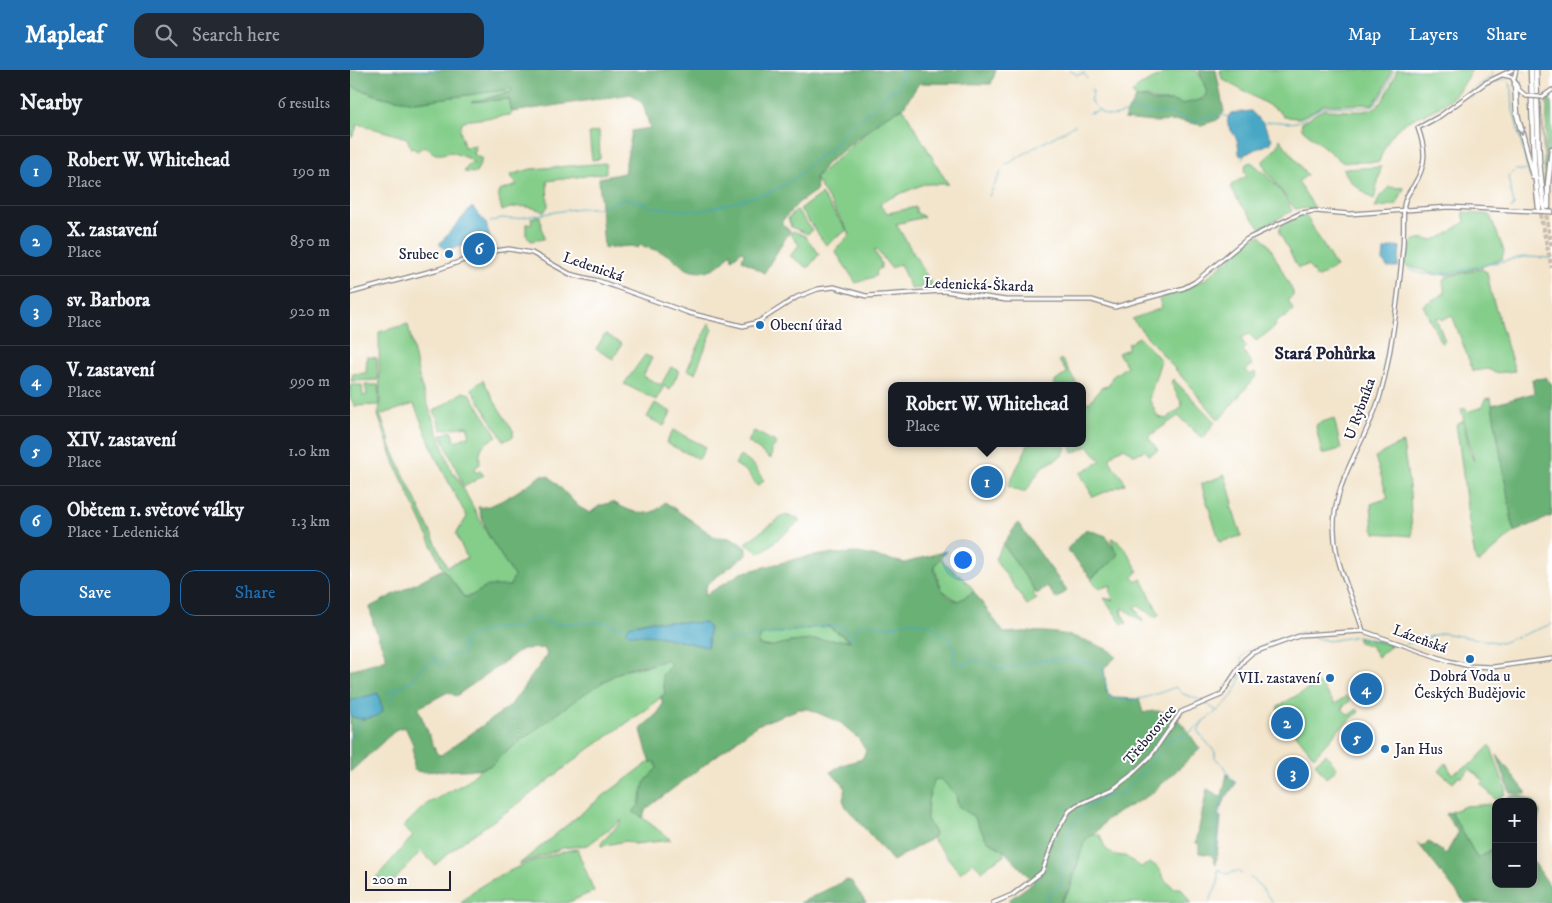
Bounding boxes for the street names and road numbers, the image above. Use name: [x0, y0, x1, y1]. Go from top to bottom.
street label: Ledenická: [560, 248, 626, 286]
street label: Ledenická-Škarda: [924, 273, 1035, 296]
street label: U Rybníka: [1340, 375, 1380, 442]
street label: Lázeňská: [1390, 620, 1450, 658]
street label: Třebotovice: [1119, 701, 1181, 769]

